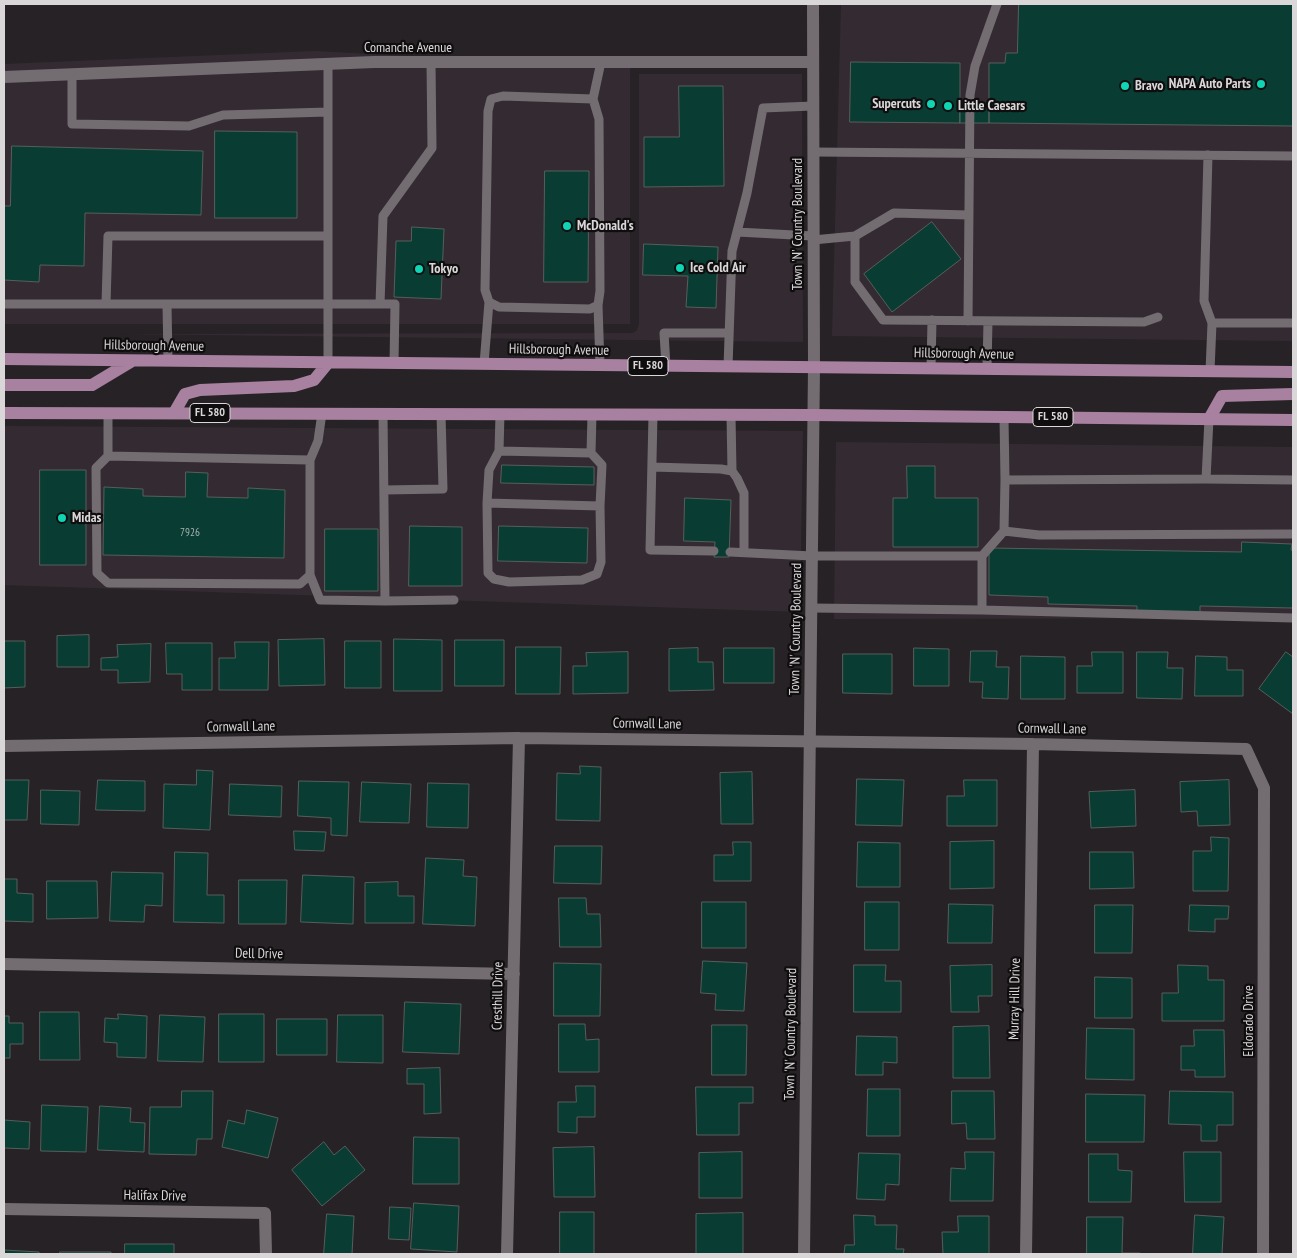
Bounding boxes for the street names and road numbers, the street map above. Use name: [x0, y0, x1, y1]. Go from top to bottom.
street label: Comanche Avenue: [364, 40, 452, 56]
street label: Town 'N' Country Boulevard: [790, 158, 806, 290]
street label: Hillsborough Avenue: [104, 337, 204, 355]
street label: Hillsborough Avenue: [509, 341, 609, 359]
street label: Hillsborough Avenue: [914, 345, 1014, 363]
road number: FL 580: [628, 356, 668, 376]
road number: FL 580: [190, 403, 230, 422]
road number: FL 580: [1033, 408, 1073, 427]
street label: Town 'N' Country Boulevard: [786, 563, 806, 695]
street label: Cornwall Lane: [613, 715, 681, 733]
street label: Cornwall Lane: [207, 718, 275, 736]
street label: Cornwall Lane: [1018, 720, 1086, 738]
street label: Dell Drive: [235, 945, 283, 963]
street label: Murray Hill Drive: [1006, 958, 1024, 1040]
street label: Cresthill Drive: [489, 962, 507, 1030]
street label: Town 'N' Country Boulevard: [781, 968, 801, 1100]
street label: Eldorado Drive: [1241, 985, 1257, 1057]
street label: Halifax Drive: [123, 1187, 187, 1205]

